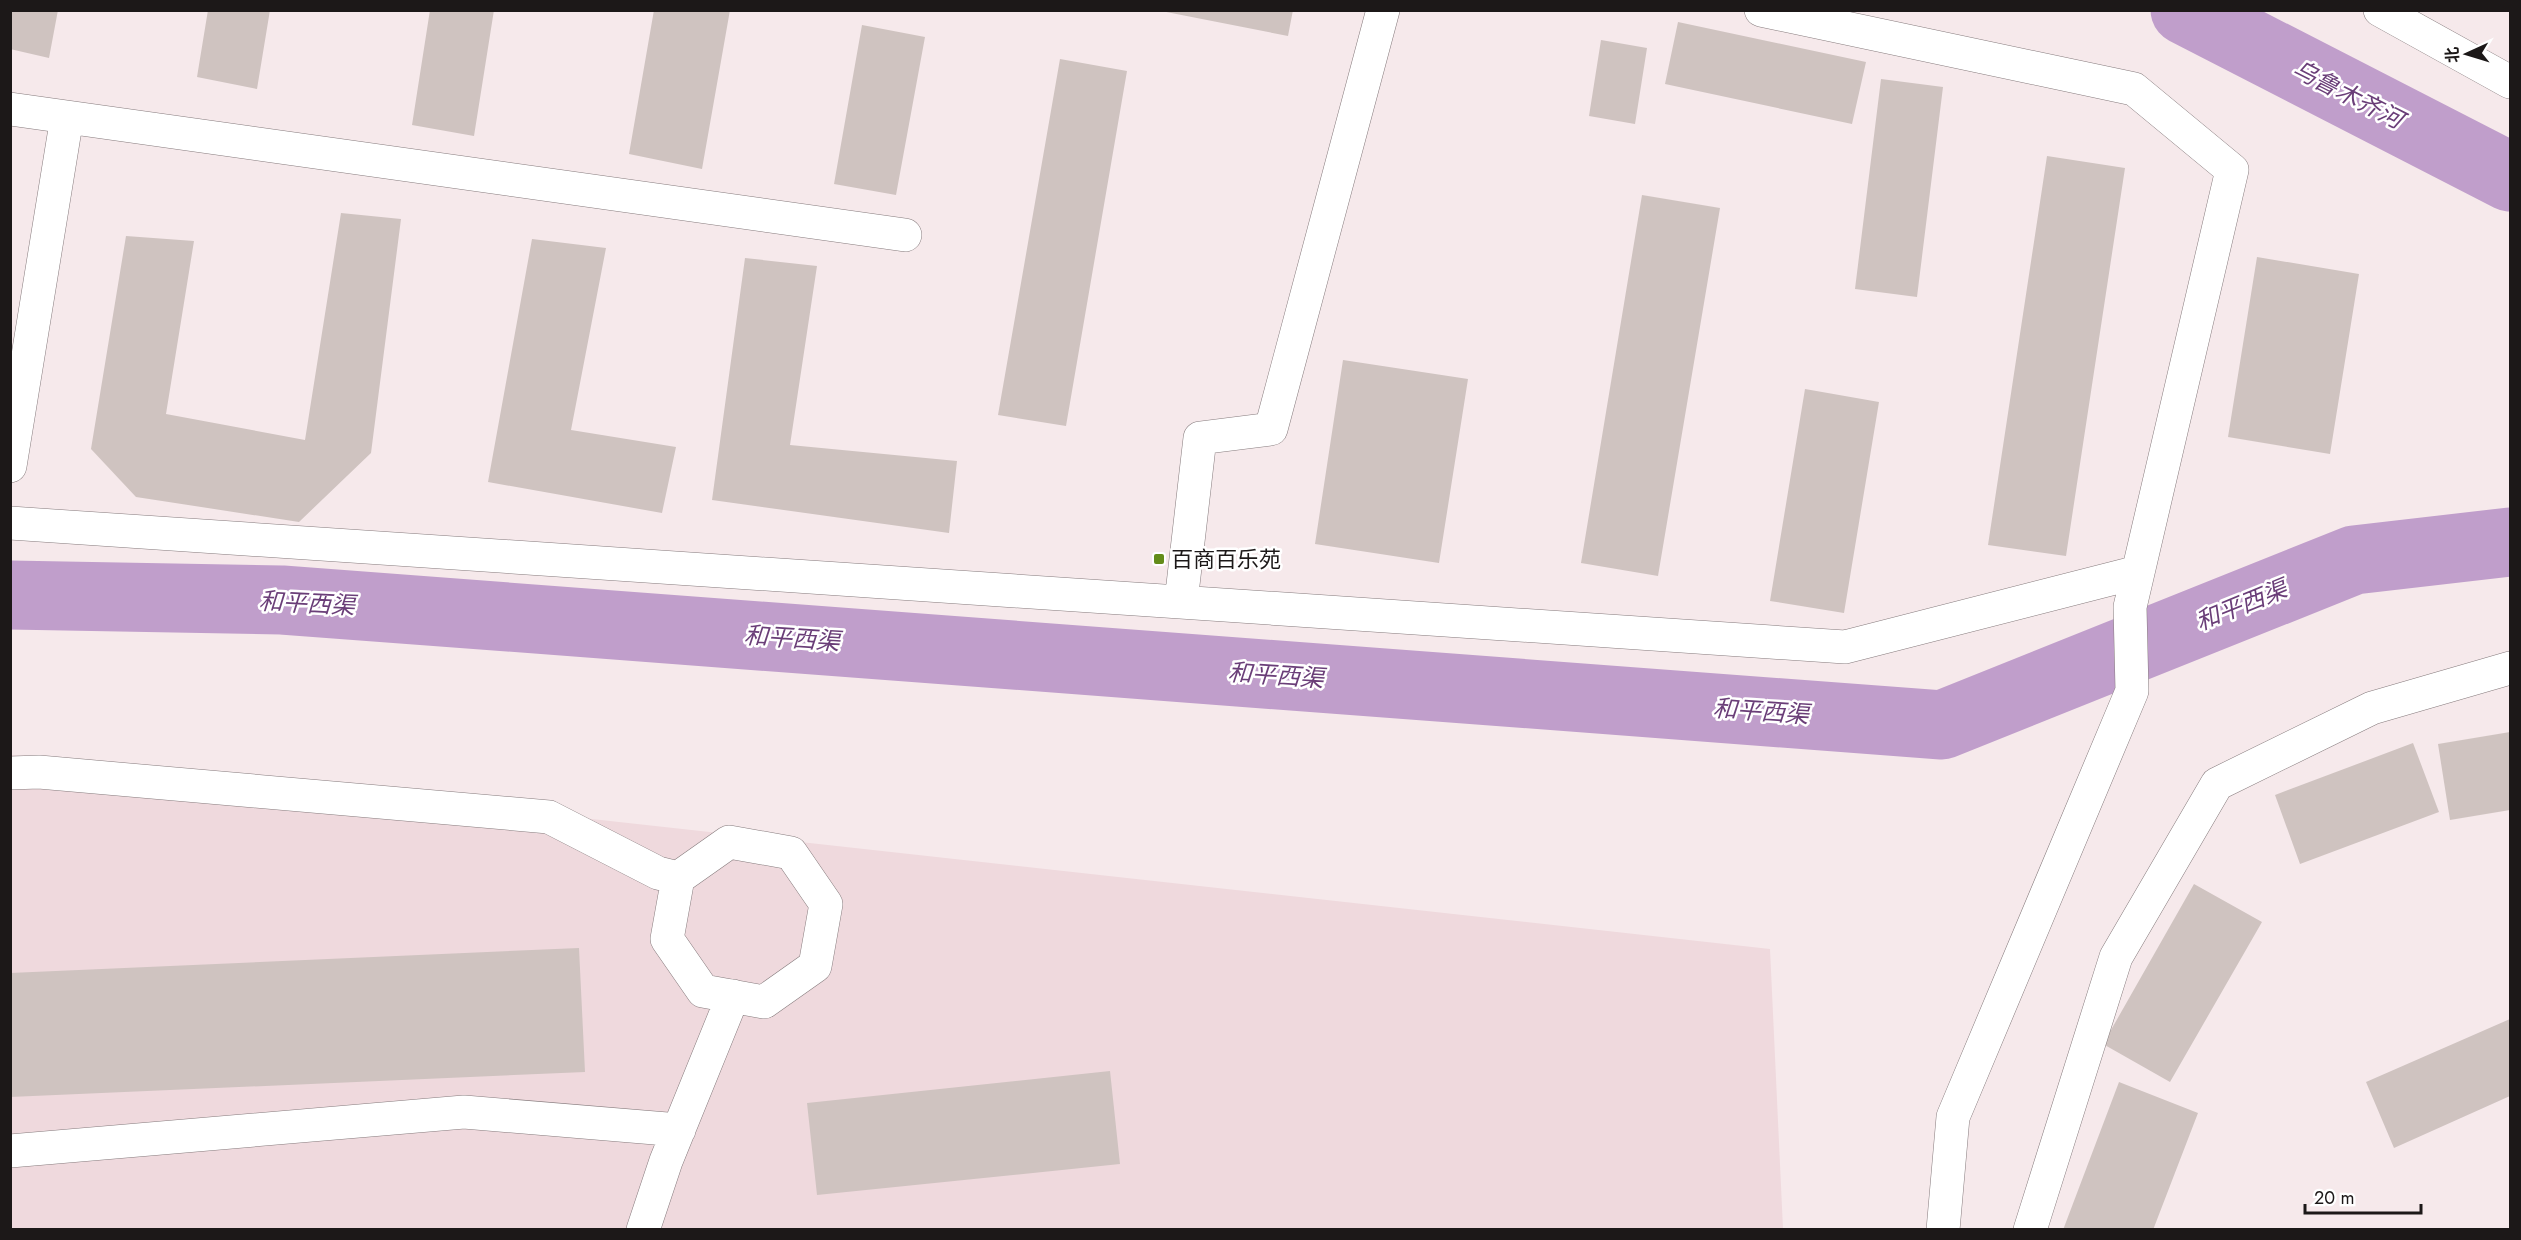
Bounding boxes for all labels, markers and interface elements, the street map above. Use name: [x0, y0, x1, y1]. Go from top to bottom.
north arrow: [2437, 24, 2497, 84]
text: 北: [2441, 46, 2465, 64]
water label: 乌鲁木齐河: [2287, 51, 2413, 139]
place label: 百商百乐苑: [1171, 543, 1281, 575]
marker: 百商百乐苑: [1152, 552, 1166, 566]
water label: 和平西渠: [2190, 570, 2295, 639]
water label: 和平西渠: [258, 583, 359, 623]
water label: 和平西渠: [743, 617, 844, 659]
water label: 和平西渠: [1227, 654, 1328, 696]
water label: 和平西渠: [1712, 690, 1813, 732]
scale bar: [2305, 1177, 2420, 1215]
text: 20 m: [2314, 1185, 2354, 1211]

